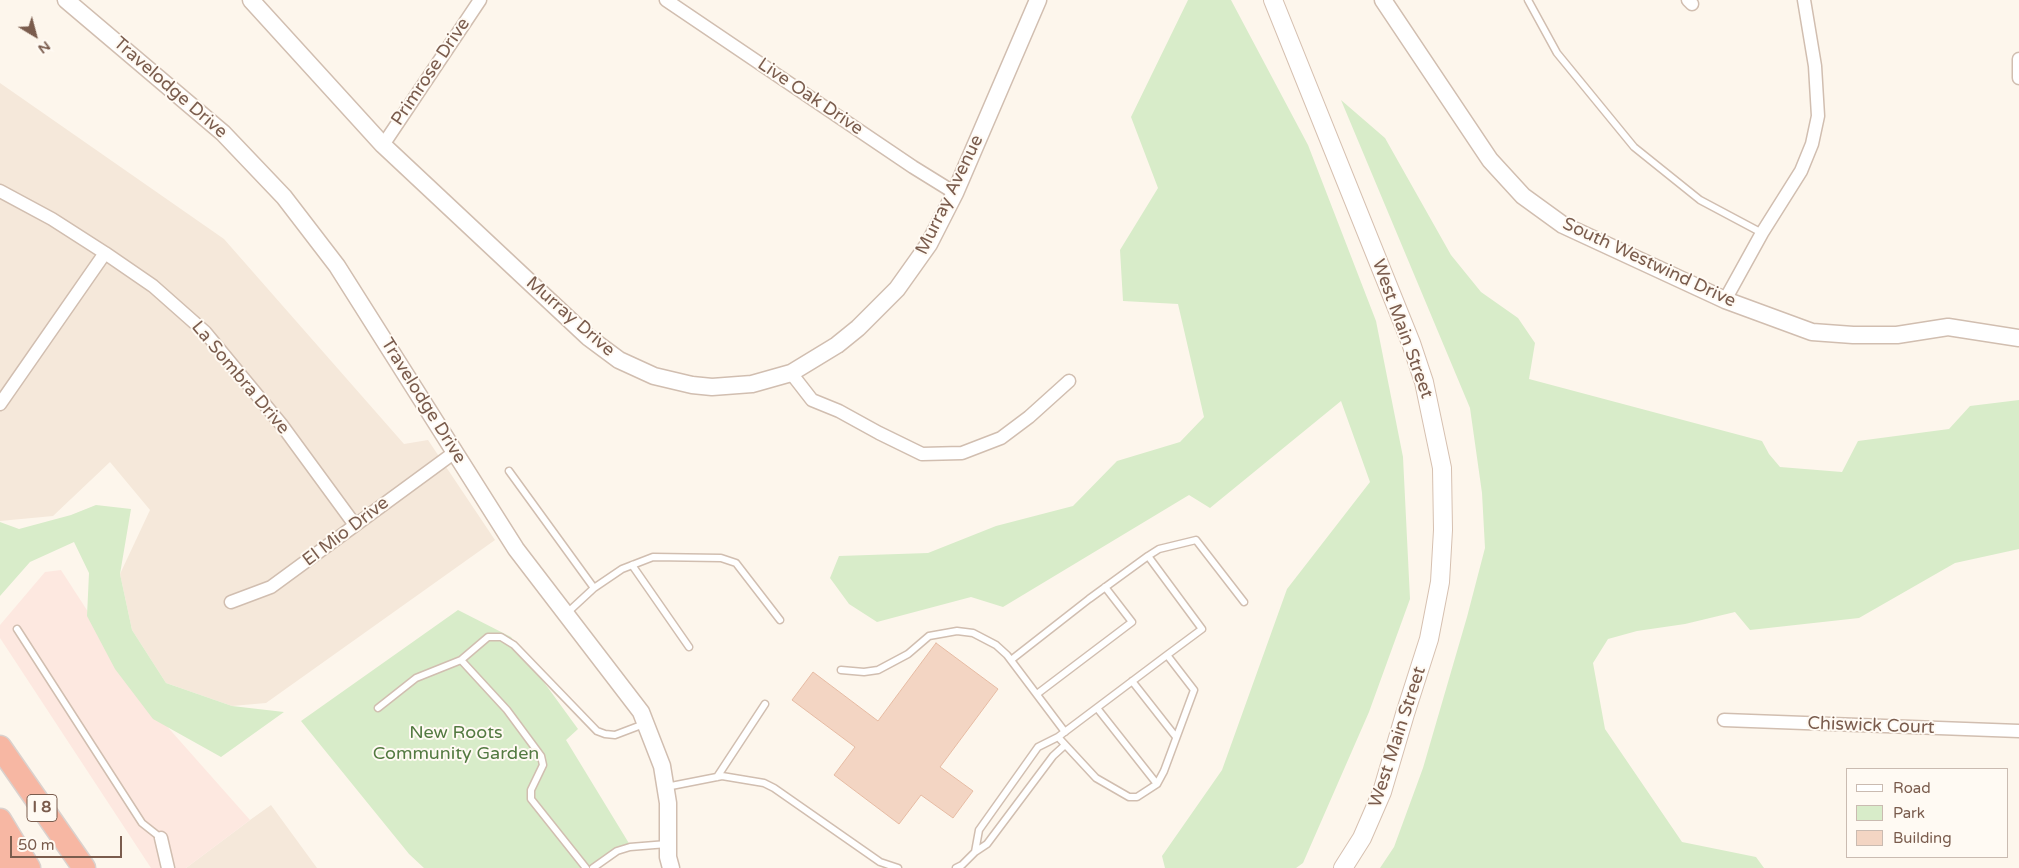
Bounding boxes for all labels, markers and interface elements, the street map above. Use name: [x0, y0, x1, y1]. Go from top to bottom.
north arrow: [10, 10, 60, 60]
street label: Primrose Drive: [387, 14, 475, 130]
street label: Travelodge Drive: [109, 33, 231, 143]
text: N: [35, 37, 54, 58]
street label: Live Oak Drive: [753, 54, 867, 140]
street label: Murray Avenue: [912, 132, 988, 258]
street label: South Westwind Drive: [1559, 213, 1739, 313]
street label: West Main Street: [1367, 256, 1437, 402]
street label: Murray Drive: [521, 273, 619, 361]
street label: La Sombra Drive: [186, 317, 294, 439]
street label: Travelodge Drive: [376, 334, 470, 468]
street label: El Mio Drive: [299, 493, 393, 571]
street label: West Main Street: [1365, 664, 1431, 810]
street label: Chiswick Court: [1807, 713, 1935, 739]
park label: New Roots Community Garden: [373, 722, 539, 764]
legend: [1846, 768, 2009, 858]
text: Road: [1893, 779, 1931, 797]
road number: I 8: [27, 794, 57, 821]
text: Park: [1893, 804, 1925, 822]
scale bar: [12, 826, 125, 858]
text: Building: [1893, 829, 1952, 847]
text: 50 m: [18, 836, 55, 854]

